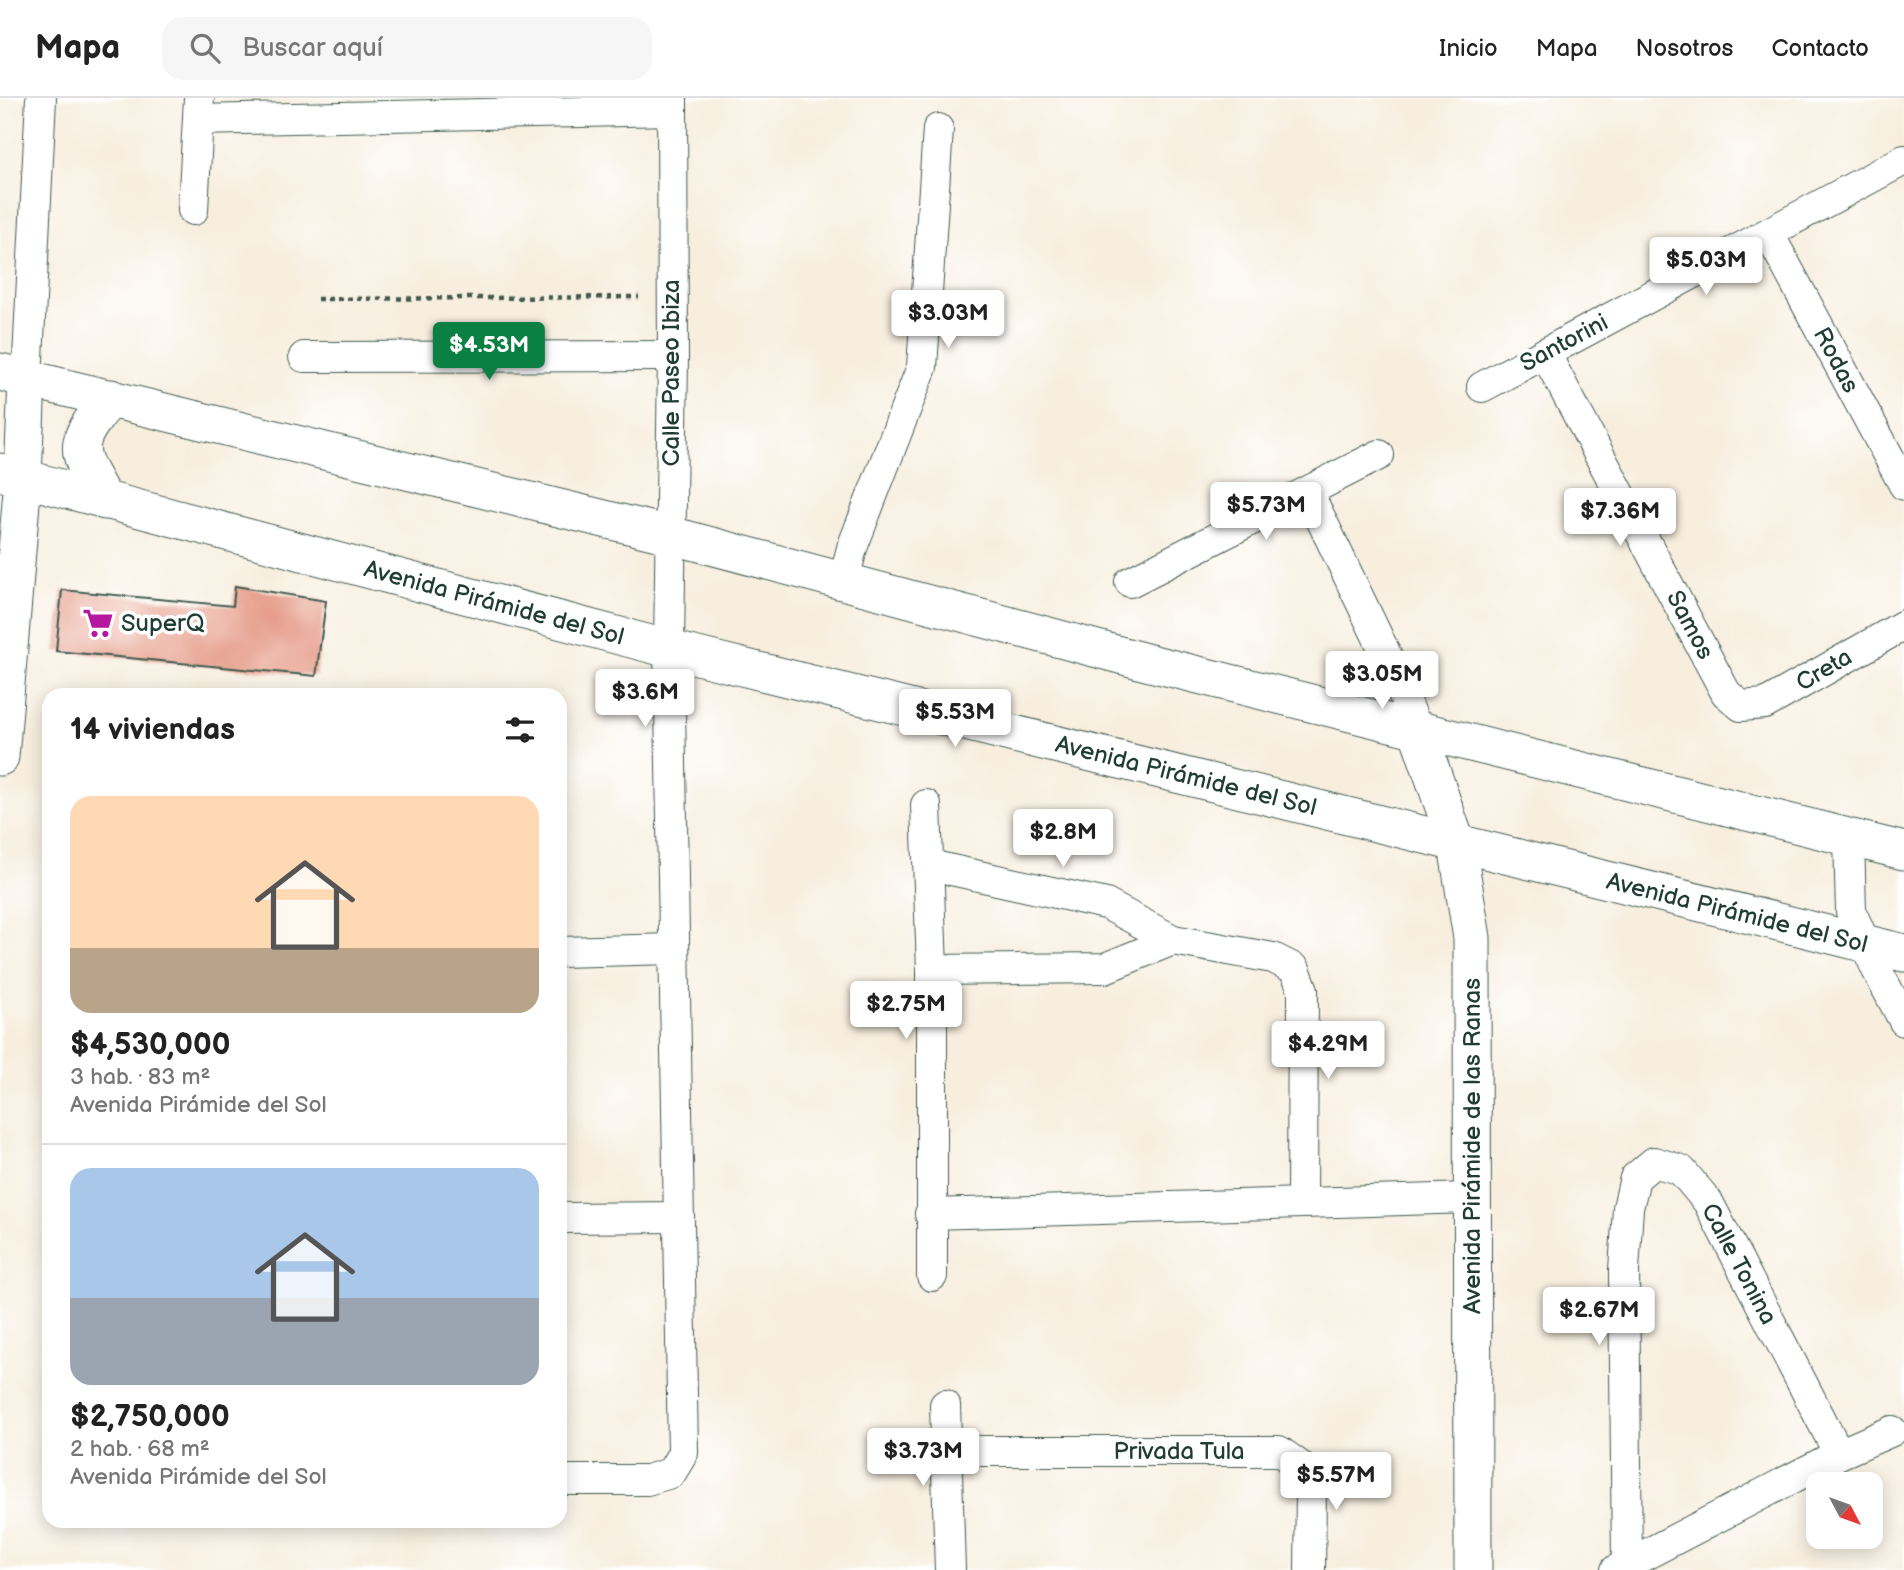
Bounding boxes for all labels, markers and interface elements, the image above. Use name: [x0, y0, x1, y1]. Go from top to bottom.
search box: [162, 17, 652, 80]
text: Mapa: [35, 28, 120, 68]
icon: search: [186, 29, 224, 67]
text: Buscar aquí: [242, 33, 383, 64]
text: Inicio: [1439, 34, 1498, 63]
text: Mapa: [1536, 34, 1598, 63]
text: Nosotros: [1636, 34, 1733, 63]
text: Contacto: [1771, 34, 1869, 63]
pin: $5.03M: [1649, 238, 1763, 297]
text: $5.03M: [1665, 246, 1747, 274]
street label: Calle Paseo Ibiza: [657, 279, 686, 467]
pin: $3.03M: [891, 290, 1005, 350]
text: $3.03M: [907, 299, 989, 327]
street label: Santorini: [1515, 308, 1613, 378]
pin: $4.53M: [432, 322, 546, 382]
street label: Rodas: [1807, 322, 1865, 398]
text: $4.53M: [449, 331, 529, 359]
pin: $5.73M: [1209, 482, 1323, 542]
pin: $7.36M: [1563, 489, 1677, 548]
text: $5.73M: [1226, 491, 1306, 519]
text: $7.36M: [1580, 497, 1660, 525]
street label: Avenida Pirámide del Sol: [361, 554, 627, 652]
street label: Samos: [1660, 586, 1720, 664]
supermarket icon: SuperQ: [81, 606, 115, 640]
place label: SuperQ: [121, 609, 205, 638]
street label: Creta: [1791, 643, 1857, 697]
pin: $3.05M: [1325, 652, 1439, 711]
text: $3.05M: [1341, 660, 1423, 688]
pin: $3.6M: [596, 670, 694, 729]
text: $3.6M: [611, 678, 679, 706]
pin: $5.53M: [898, 690, 1012, 749]
text: $5.53M: [915, 698, 995, 726]
icon: filters: [501, 711, 539, 749]
text: 14 viviendas: [70, 712, 235, 748]
street label: Avenida Pirámide del Sol: [1053, 730, 1319, 822]
pin: $2.8M: [1014, 810, 1112, 869]
text: $2.8M: [1029, 818, 1097, 846]
icon: home: [242, 842, 368, 968]
street label: Avenida Pirámide del Sol: [1604, 867, 1870, 959]
street label: Avenida Pirámide de las Ranas: [1458, 978, 1487, 1314]
pin: $2.75M: [849, 982, 963, 1041]
text: $2.75M: [866, 990, 946, 1018]
pin: $4.29M: [1271, 1021, 1385, 1081]
text: $4,530,000: [70, 1027, 230, 1063]
text: $4.29M: [1288, 1030, 1368, 1058]
text: 3 hab. · 83 m²: [70, 1063, 210, 1091]
text: Avenida Pirámide del Sol: [70, 1091, 327, 1119]
street label: Calle Tonina: [1695, 1198, 1783, 1330]
icon: home: [242, 1214, 368, 1340]
pin: $2.67M: [1542, 1288, 1656, 1347]
text: $2.67M: [1559, 1296, 1639, 1324]
text: $2,750,000: [70, 1399, 230, 1435]
pin: $3.73M: [866, 1428, 980, 1488]
text: 2 hab. · 68 m²: [70, 1435, 210, 1463]
text: $3.73M: [883, 1437, 963, 1465]
street label: Privada Tula: [1113, 1437, 1245, 1466]
pin: $5.57M: [1279, 1452, 1393, 1512]
text: $5.57M: [1296, 1461, 1376, 1489]
text: Avenida Pirámide del Sol: [70, 1463, 327, 1491]
north arrow: [1806, 1472, 1883, 1549]
map controls: [1806, 1472, 1883, 1549]

